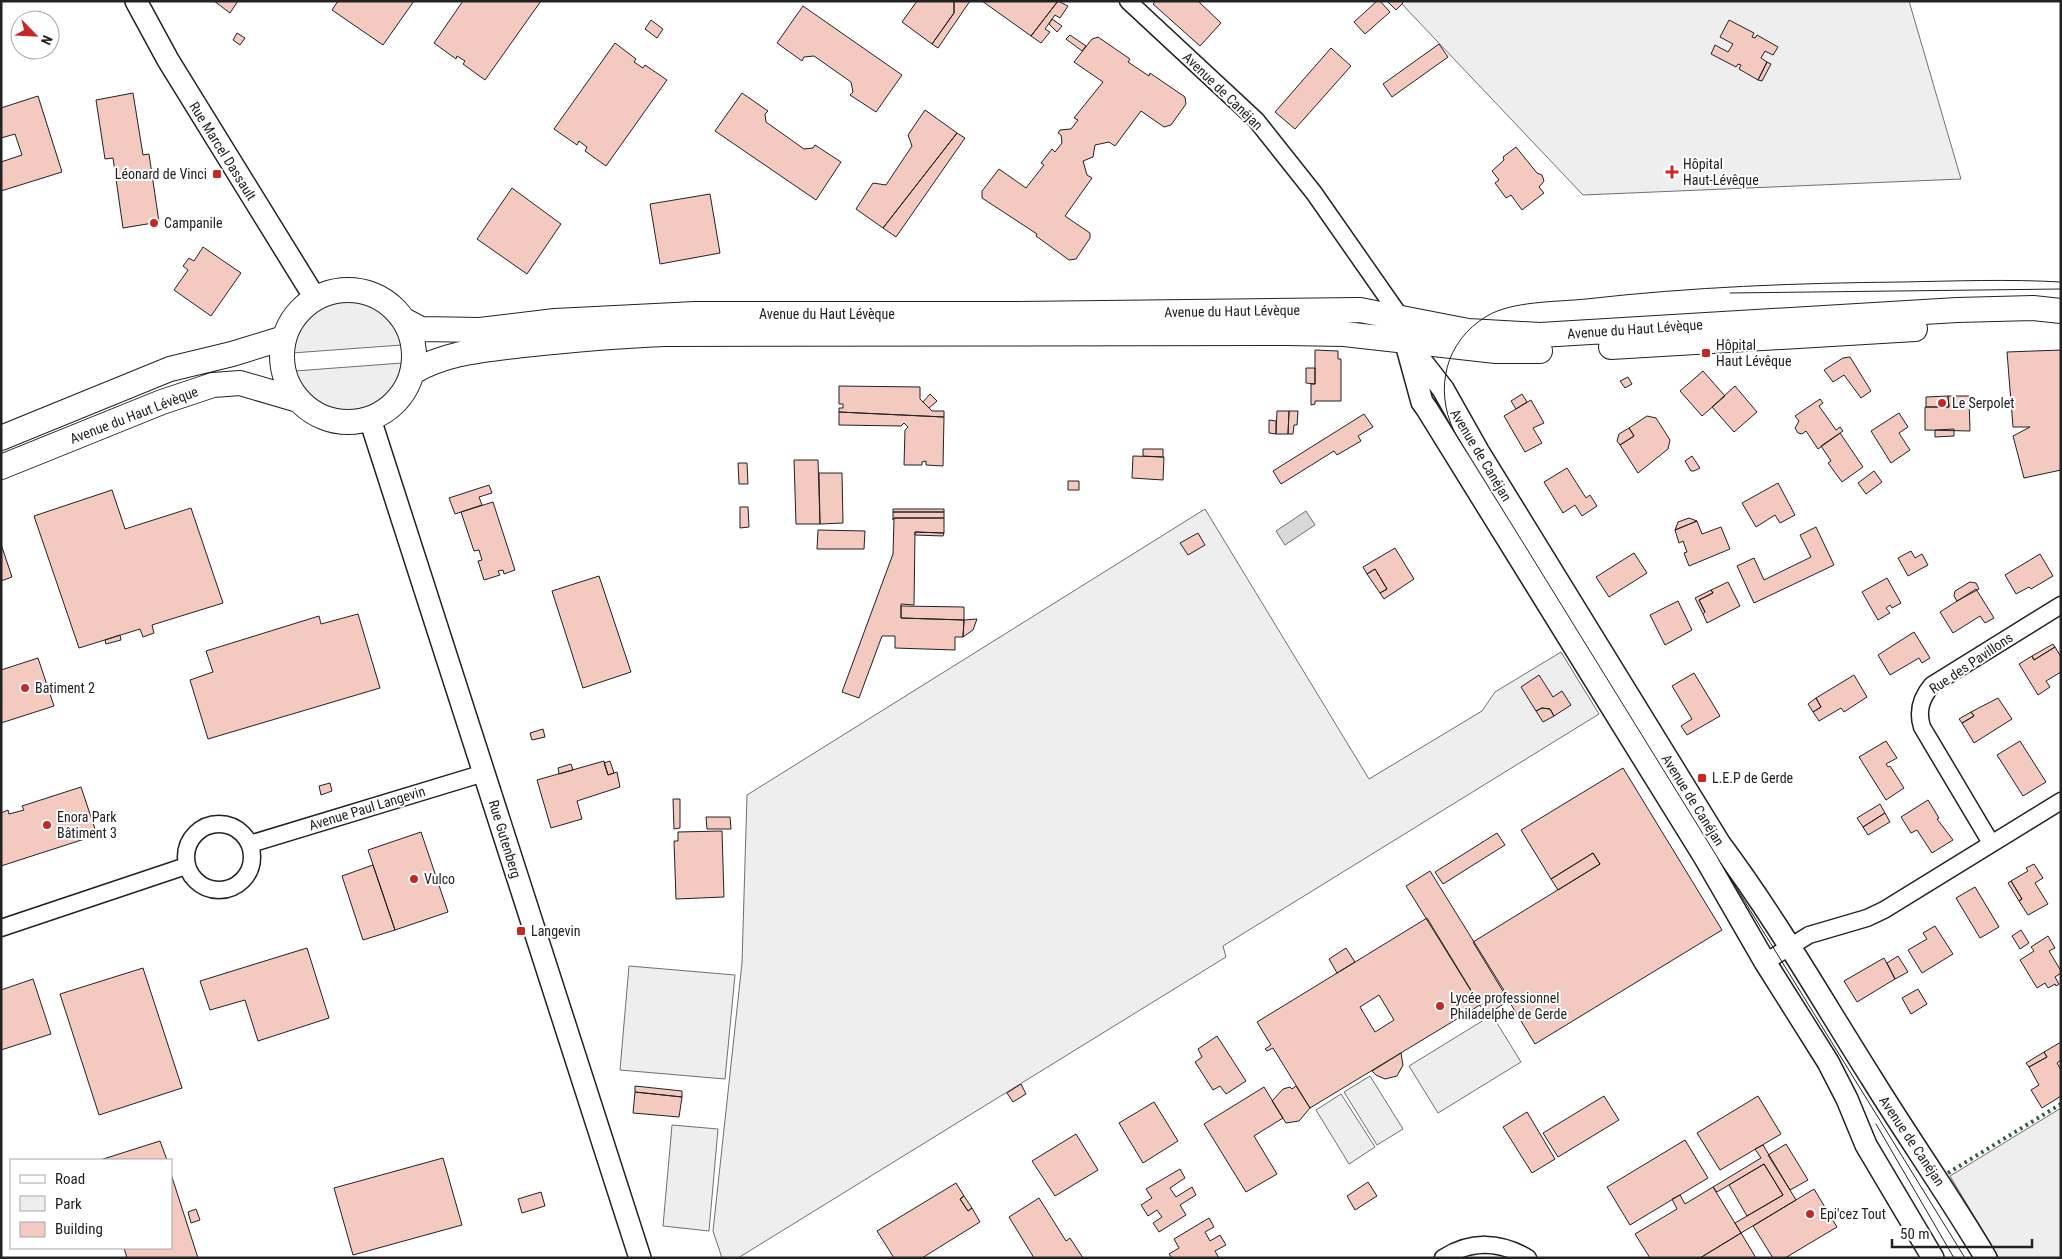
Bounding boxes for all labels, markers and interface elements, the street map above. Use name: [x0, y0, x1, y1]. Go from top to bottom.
north arrow: [10, 10, 60, 60]
text: N: [38, 33, 56, 47]
street label: Avenue de Canéjan: [1180, 49, 1266, 133]
street label: Rue Marcel Dassault: [186, 99, 260, 203]
place label: Hôpital Haut-Lévêque: [1683, 156, 1759, 188]
marker: Hôpital Haut-Lévêque: [1665, 165, 1679, 179]
place label: Léonard de Vinci: [115, 166, 207, 182]
marker: Léonard de Vinci: [211, 168, 223, 180]
place label: Campanile: [164, 215, 223, 231]
marker: Campanile: [148, 217, 160, 229]
street label: Avenue du Haut Lévèque: [1164, 302, 1301, 320]
street label: Avenue du Haut Lévèque: [759, 306, 895, 322]
street label: Avenue du Haut Lévèque: [1567, 316, 1704, 342]
place label: Hôpital Haut Lévêque: [1716, 337, 1792, 369]
marker: Hôpital Haut Lévêque: [1700, 347, 1712, 359]
street label: Avenue du Haut Lévèque: [68, 383, 201, 447]
place label: Le Serpolet: [1952, 395, 2014, 411]
marker: Le Serpolet: [1936, 397, 1948, 409]
street label: Avenue de Canéjan: [1447, 406, 1515, 504]
street label: Rue des Pavillons: [1926, 629, 2016, 697]
place label: Batiment 2: [35, 680, 95, 696]
marker: Batiment 2: [19, 682, 31, 694]
street label: Avenue de Canéjan: [1658, 751, 1728, 849]
place label: L.E.P de Gerde: [1712, 770, 1794, 786]
marker: L.E.P de Gerde: [1696, 772, 1708, 784]
street label: Avenue Paul Langevin: [307, 783, 427, 833]
street label: Rue Gutenberg: [486, 798, 524, 880]
place label: Enora Park Bâtiment 3: [57, 809, 117, 841]
marker: Enora Park Bâtiment 3: [41, 819, 53, 831]
place label: Vulco: [424, 871, 455, 887]
marker: Vulco: [408, 873, 420, 885]
place label: Langevin: [531, 923, 581, 939]
marker: Langevin: [515, 925, 527, 937]
place label: Lycée professionnel Philadelphe de Gerde: [1450, 990, 1567, 1022]
marker: Lycée professionnel Philadelphe de Gerde: [1434, 1000, 1446, 1012]
street label: Avenue de Canéjan: [1876, 1093, 1948, 1189]
legend: [10, 1159, 172, 1249]
text: Road: [55, 1170, 85, 1188]
text: Park: [55, 1195, 82, 1213]
place label: Epi'cez Tout: [1820, 1206, 1886, 1222]
marker: Epi'cez Tout: [1804, 1208, 1816, 1220]
scale bar: [1892, 1216, 2032, 1248]
text: Building: [55, 1220, 103, 1238]
text: 50 m: [1900, 1225, 1930, 1243]

